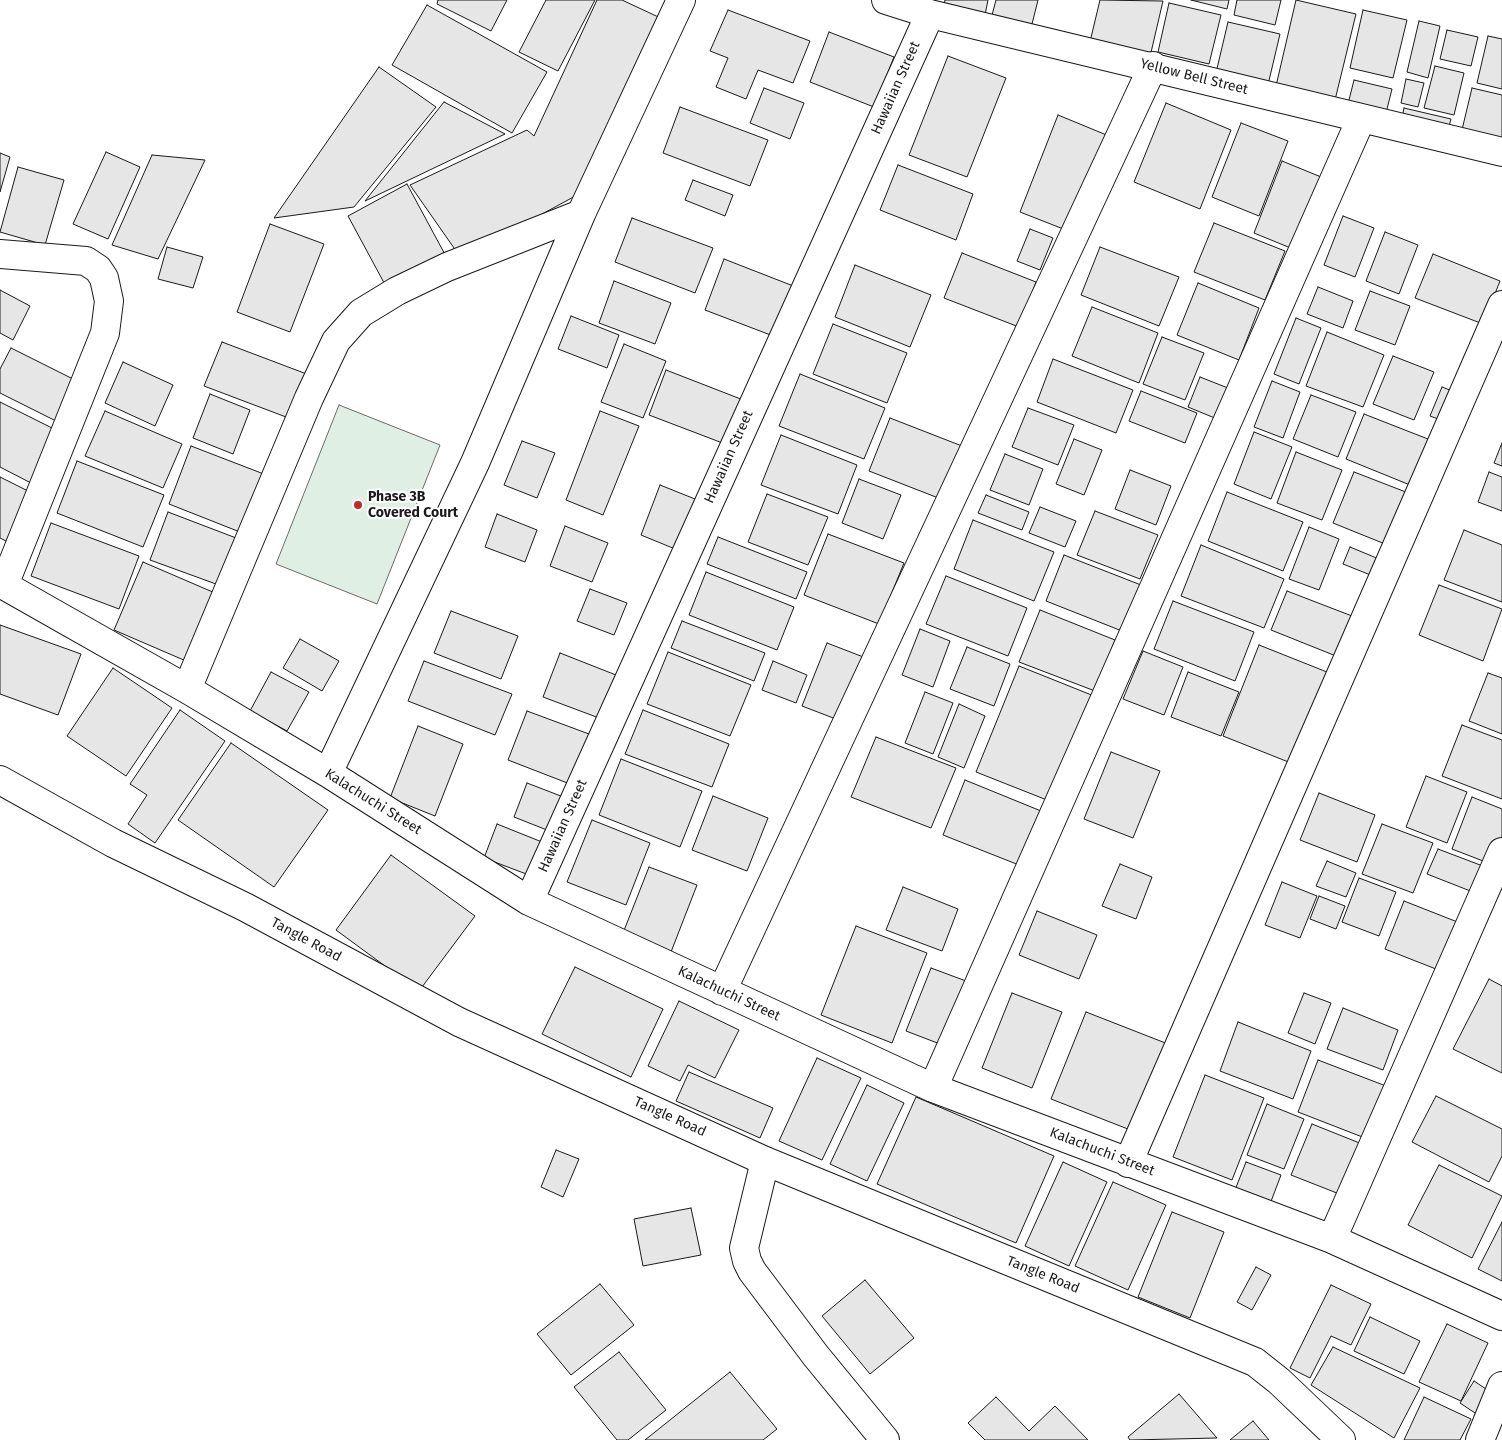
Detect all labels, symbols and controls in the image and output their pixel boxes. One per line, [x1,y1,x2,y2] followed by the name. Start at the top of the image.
[868,39,924,137] street label: Hawaiian Street
[1138,55,1250,99] street label: Yellow Bell Street
[701,408,757,506] street label: Hawaiian Street
[368,489,458,522] place label: Phase 3B Covered Court
[352,499,364,511] marker: Phase 3B Covered Court
[322,766,424,838] street label: Kalachuchi Street
[535,777,591,875] street label: Hawaiian Street
[268,914,344,966] street label: Tangle Road
[675,963,783,1025] street label: Kalachuchi Street
[631,1094,709,1140] street label: Tangle Road
[1047,1124,1157,1180] street label: Kalachuchi Street
[1004,1253,1082,1297] street label: Tangle Road

